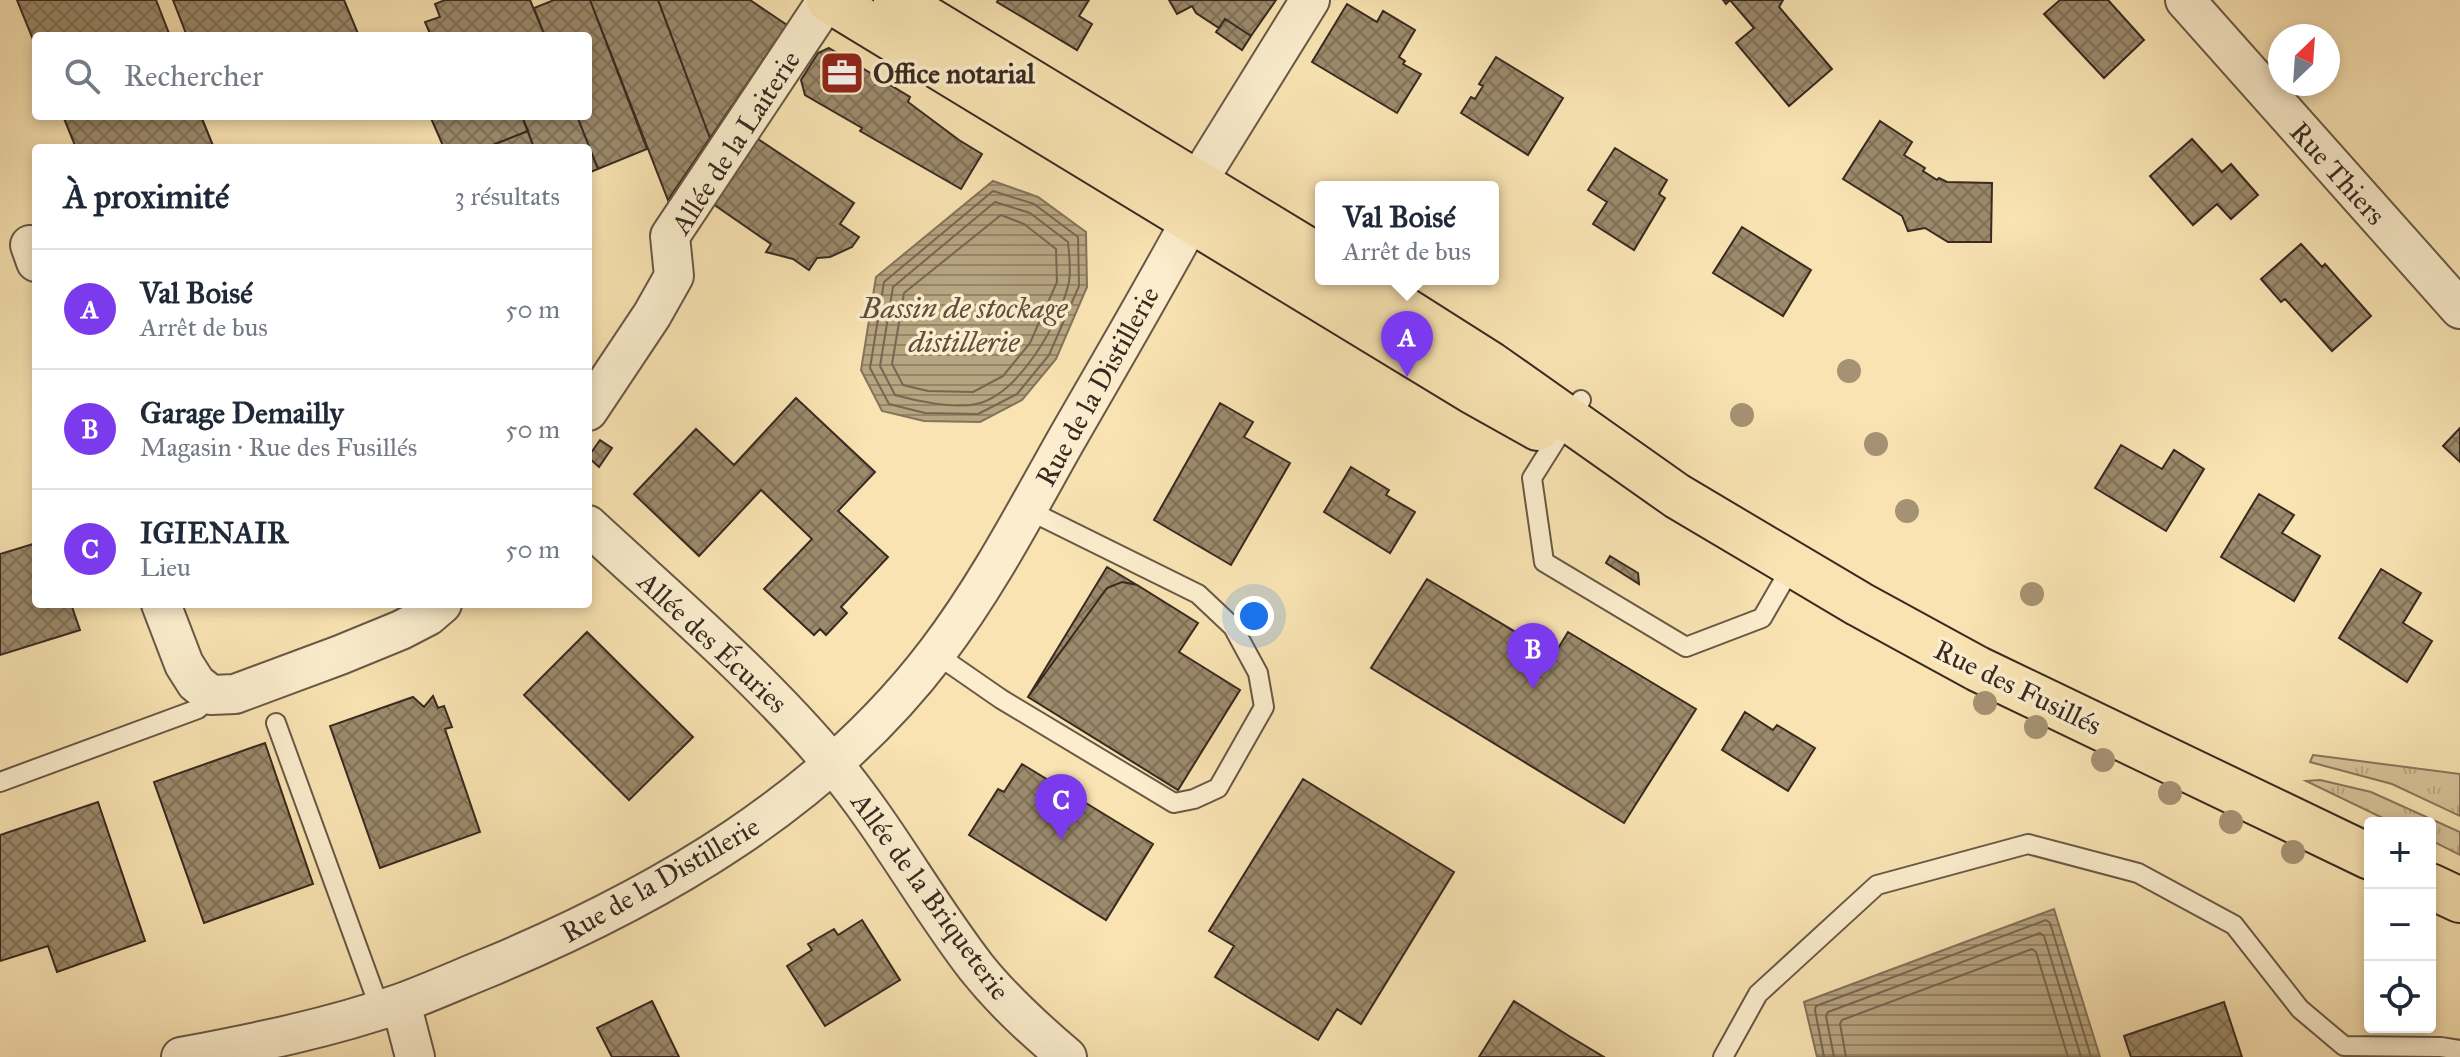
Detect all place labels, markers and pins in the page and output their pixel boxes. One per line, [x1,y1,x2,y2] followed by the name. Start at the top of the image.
[818,49,866,97] office icon: Office notarial
[873,56,1035,91] place label: Office notarial
[1381,311,1433,377] pin: A
[1507,623,1559,689] pin: B
[1035,774,1087,840] pin: C

